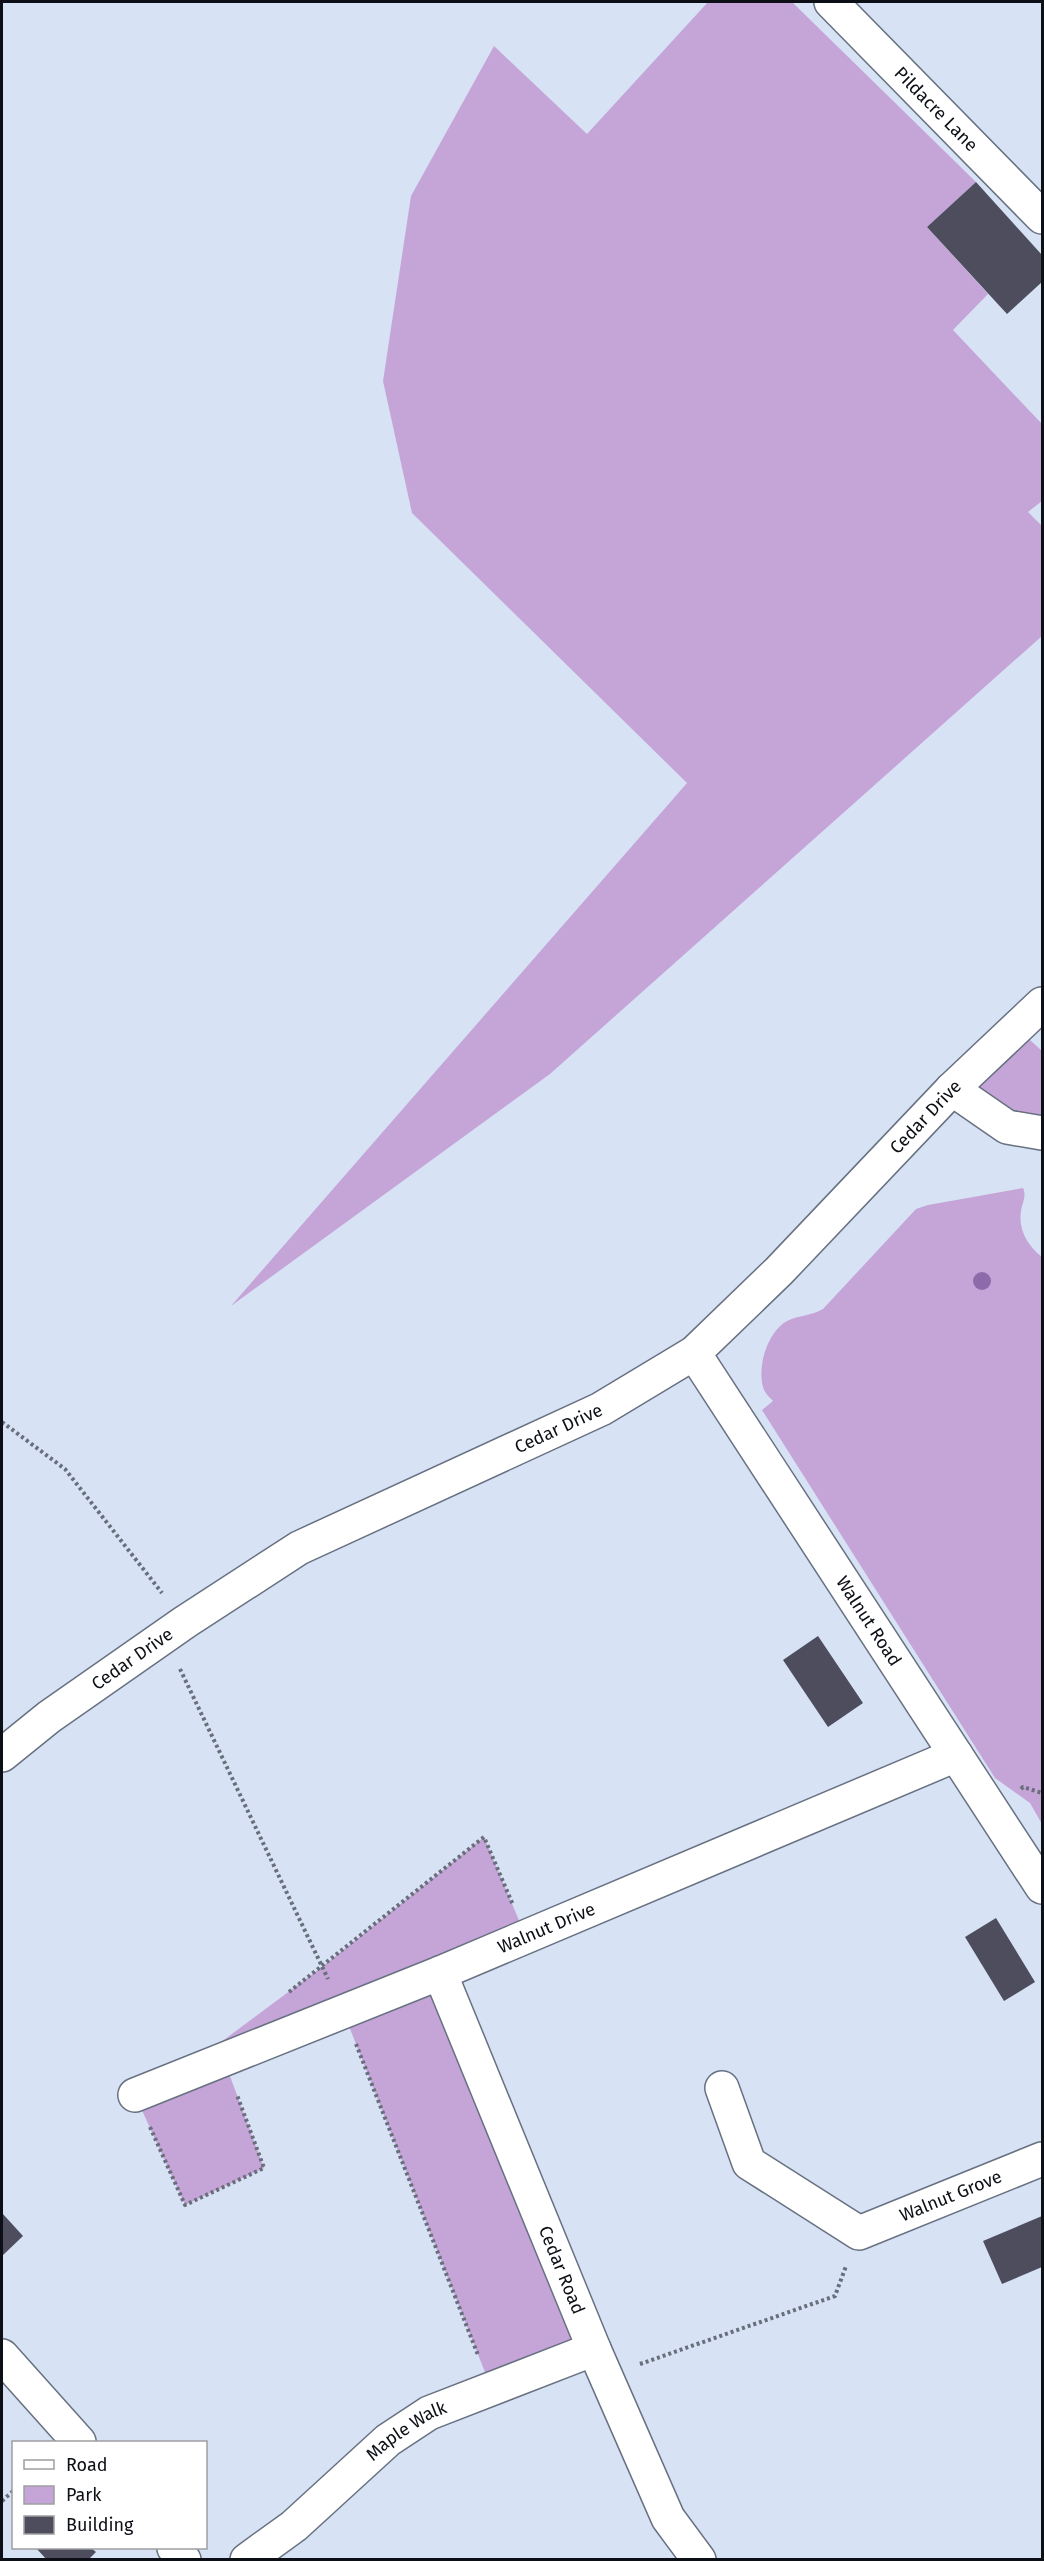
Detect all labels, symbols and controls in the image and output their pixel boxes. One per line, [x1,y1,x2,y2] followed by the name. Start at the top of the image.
[890,62,982,156] street label: Pildacre Lane
[885,1075,966,1159] street label: Cedar Drive
[511,1399,606,1458] street label: Cedar Drive
[831,1572,906,1670] street label: Walnut Road
[87,1623,177,1695] street label: Cedar Drive
[494,1898,598,1958] street label: Walnut Drive
[896,2165,1005,2226] street label: Walnut Grove
[534,2223,590,2317] street label: Cedar Road
[362,2396,450,2466] street label: Maple Walk
[12,2441,207,2549] legend
[66,2454,108,2476] text: Road
[66,2484,102,2506] text: Park
[66,2514,134,2536] text: Building

